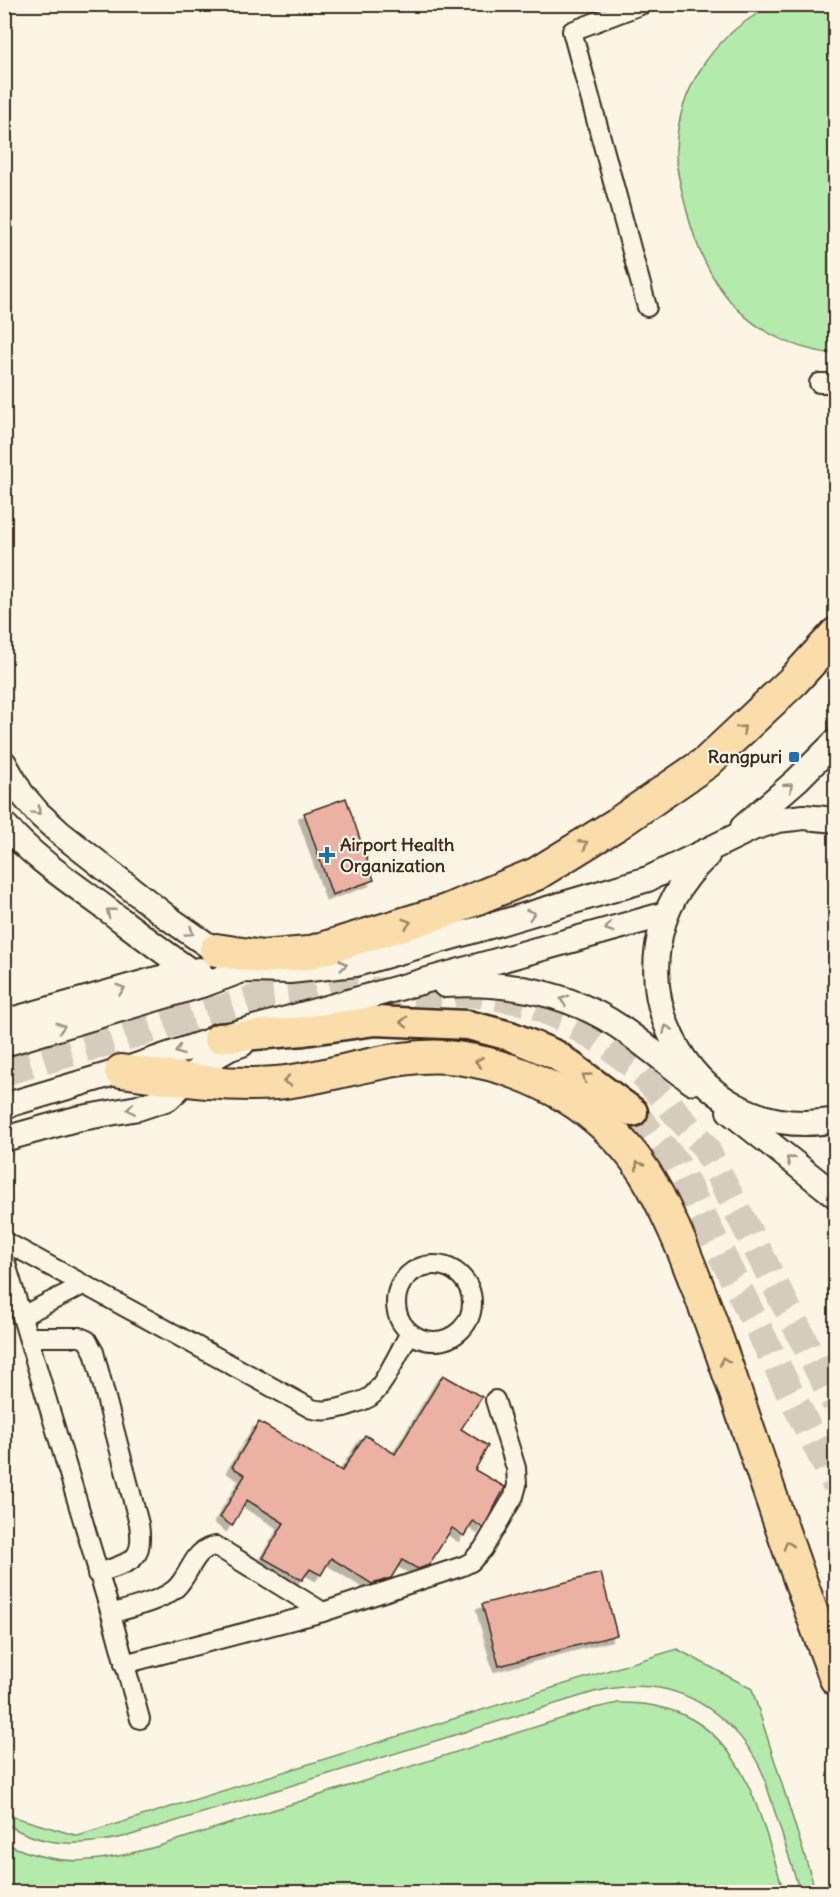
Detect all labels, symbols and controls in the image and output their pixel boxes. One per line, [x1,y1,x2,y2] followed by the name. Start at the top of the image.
[734,726,745,737] one-way arrow
[708,745,782,768] place label: Rangpuri
[787,750,801,764] marker: Rangpuri
[782,783,793,794] one-way arrow
[30,804,41,815] one-way arrow
[340,833,455,877] place label: Airport Health Organization
[578,840,589,851] one-way arrow
[318,846,336,864] marker: Airport Health Organization
[105,908,116,919] one-way arrow
[525,909,536,921] one-way arrow
[401,918,412,930] one-way arrow
[604,921,615,933] one-way arrow
[183,925,194,936] one-way arrow
[338,959,347,972] one-way arrow
[116,984,126,996] one-way arrow
[559,995,570,1007] one-way arrow
[399,1015,408,1028] one-way arrow
[55,1022,66,1034] one-way arrow
[662,1025,674,1036] one-way arrow
[174,1044,185,1057] one-way arrow
[474,1056,484,1069] one-way arrow
[282,1074,292,1087] one-way arrow
[581,1074,592,1085] one-way arrow
[126,1102,136,1114] one-way arrow
[786,1156,797,1167] one-way arrow
[635,1161,646,1172] one-way arrow
[719,1356,732,1367] one-way arrow
[782,1540,795,1551] one-way arrow

